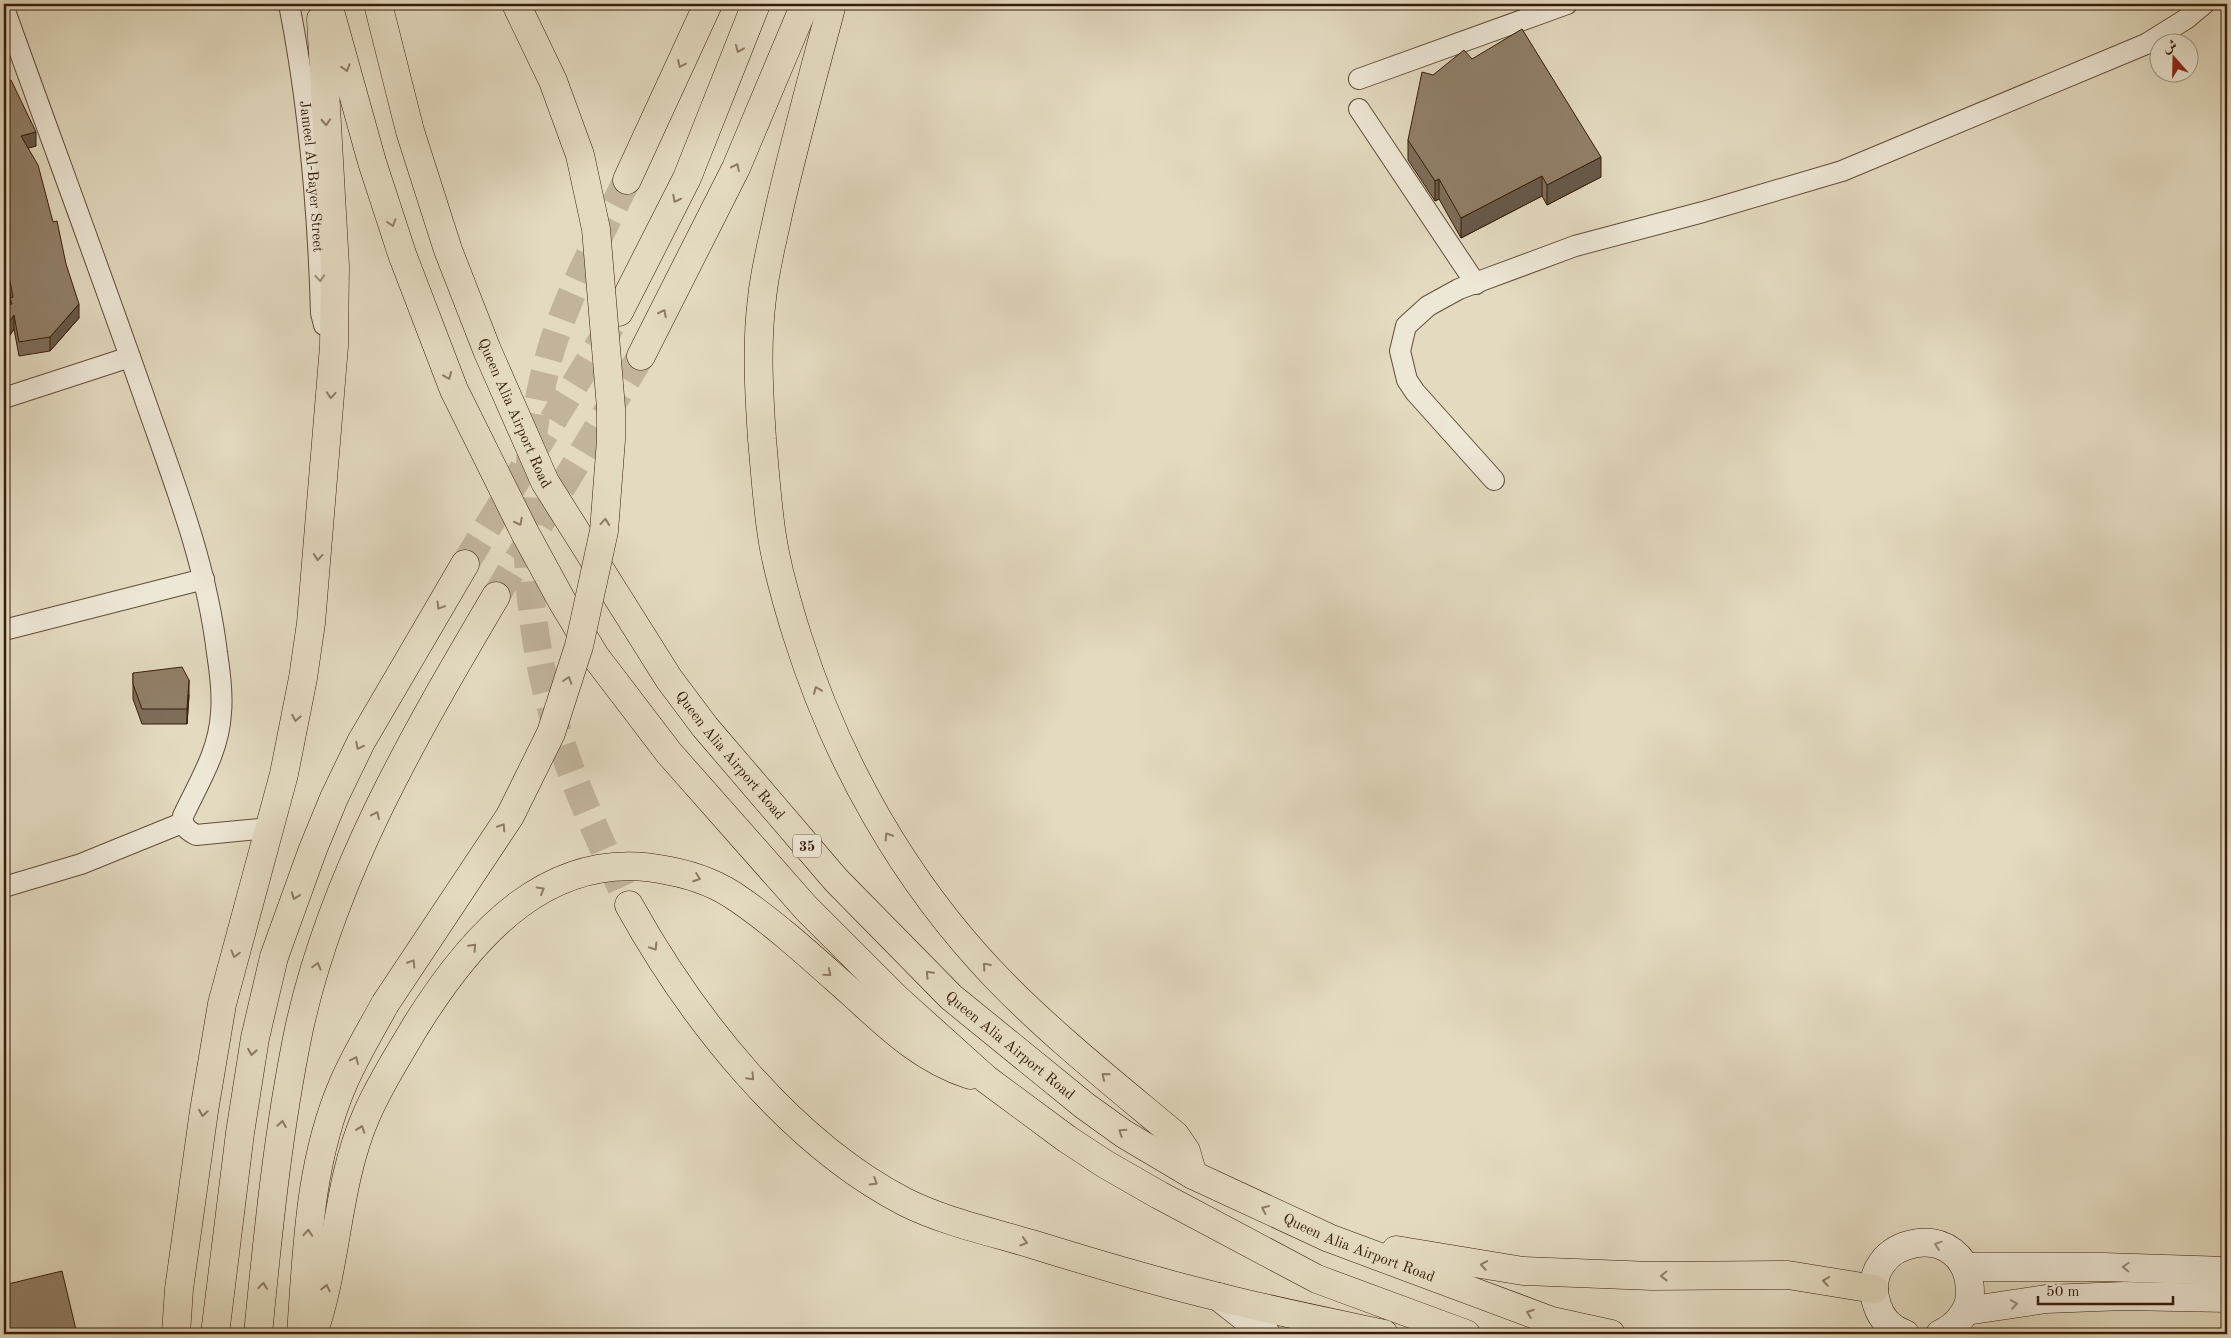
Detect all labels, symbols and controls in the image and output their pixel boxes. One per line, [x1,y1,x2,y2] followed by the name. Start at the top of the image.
[2148,32,2198,82] north arrow
[2161,38,2179,56] text: ش
[735,45,745,53] one-way arrow
[676,59,687,68] one-way arrow
[340,63,350,71] one-way arrow
[296,100,325,253] street label: Jameel Al-Bayer Street
[320,119,331,127] one-way arrow
[729,163,740,172] one-way arrow
[672,194,682,203] one-way arrow
[386,219,396,227] one-way arrow
[314,274,325,282] one-way arrow
[657,309,667,318] one-way arrow
[474,336,553,492] street label: Queen Alia Airport Road
[442,371,453,380] one-way arrow
[326,391,337,399] one-way arrow
[513,517,523,526] one-way arrow
[599,517,610,525] one-way arrow
[312,553,323,561] one-way arrow
[437,600,447,609] one-way arrow
[563,676,573,684] one-way arrow
[812,687,822,695] one-way arrow
[672,689,787,823] street label: Queen Alia Airport Road
[291,714,301,722] one-way arrow
[355,741,365,750] one-way arrow
[370,811,380,820] one-way arrow
[496,824,505,833] one-way arrow
[885,832,895,841] one-way arrow
[793,834,821,858] road number: 35
[693,872,701,882] one-way arrow
[536,887,545,897] one-way arrow
[291,891,301,900] one-way arrow
[648,941,657,950] one-way arrow
[467,944,476,953] one-way arrow
[230,949,241,958] one-way arrow
[406,959,416,968] one-way arrow
[311,962,322,970] one-way arrow
[983,962,992,971] one-way arrow
[822,967,831,975] one-way arrow
[926,971,935,980] one-way arrow
[942,989,1077,1103] street label: Queen Alia Airport Road
[248,1048,258,1057] one-way arrow
[348,1056,359,1065] one-way arrow
[745,1071,754,1080] one-way arrow
[1102,1073,1111,1082] one-way arrow
[199,1109,209,1117] one-way arrow
[277,1120,287,1129] one-way arrow
[355,1125,365,1134] one-way arrow
[1118,1129,1127,1139] one-way arrow
[868,1176,877,1186] one-way arrow
[1261,1204,1270,1215] one-way arrow
[1280,1212,1437,1286] street label: Queen Alia Airport Road
[303,1229,314,1237] one-way arrow
[1019,1236,1027,1246] one-way arrow
[1934,1241,1942,1251] one-way arrow
[1480,1260,1489,1270] one-way arrow
[2122,1262,2130,1273] one-way arrow
[1660,1271,1668,1281] one-way arrow
[2038,1273,2174,1305] scale bar
[1821,1277,1830,1287] one-way arrow
[257,1281,268,1289] one-way arrow
[320,1283,331,1292] one-way arrow
[2046,1285,2080,1300] text: 50 m
[2010,1299,2018,1310] one-way arrow
[1527,1309,1535,1319] one-way arrow

